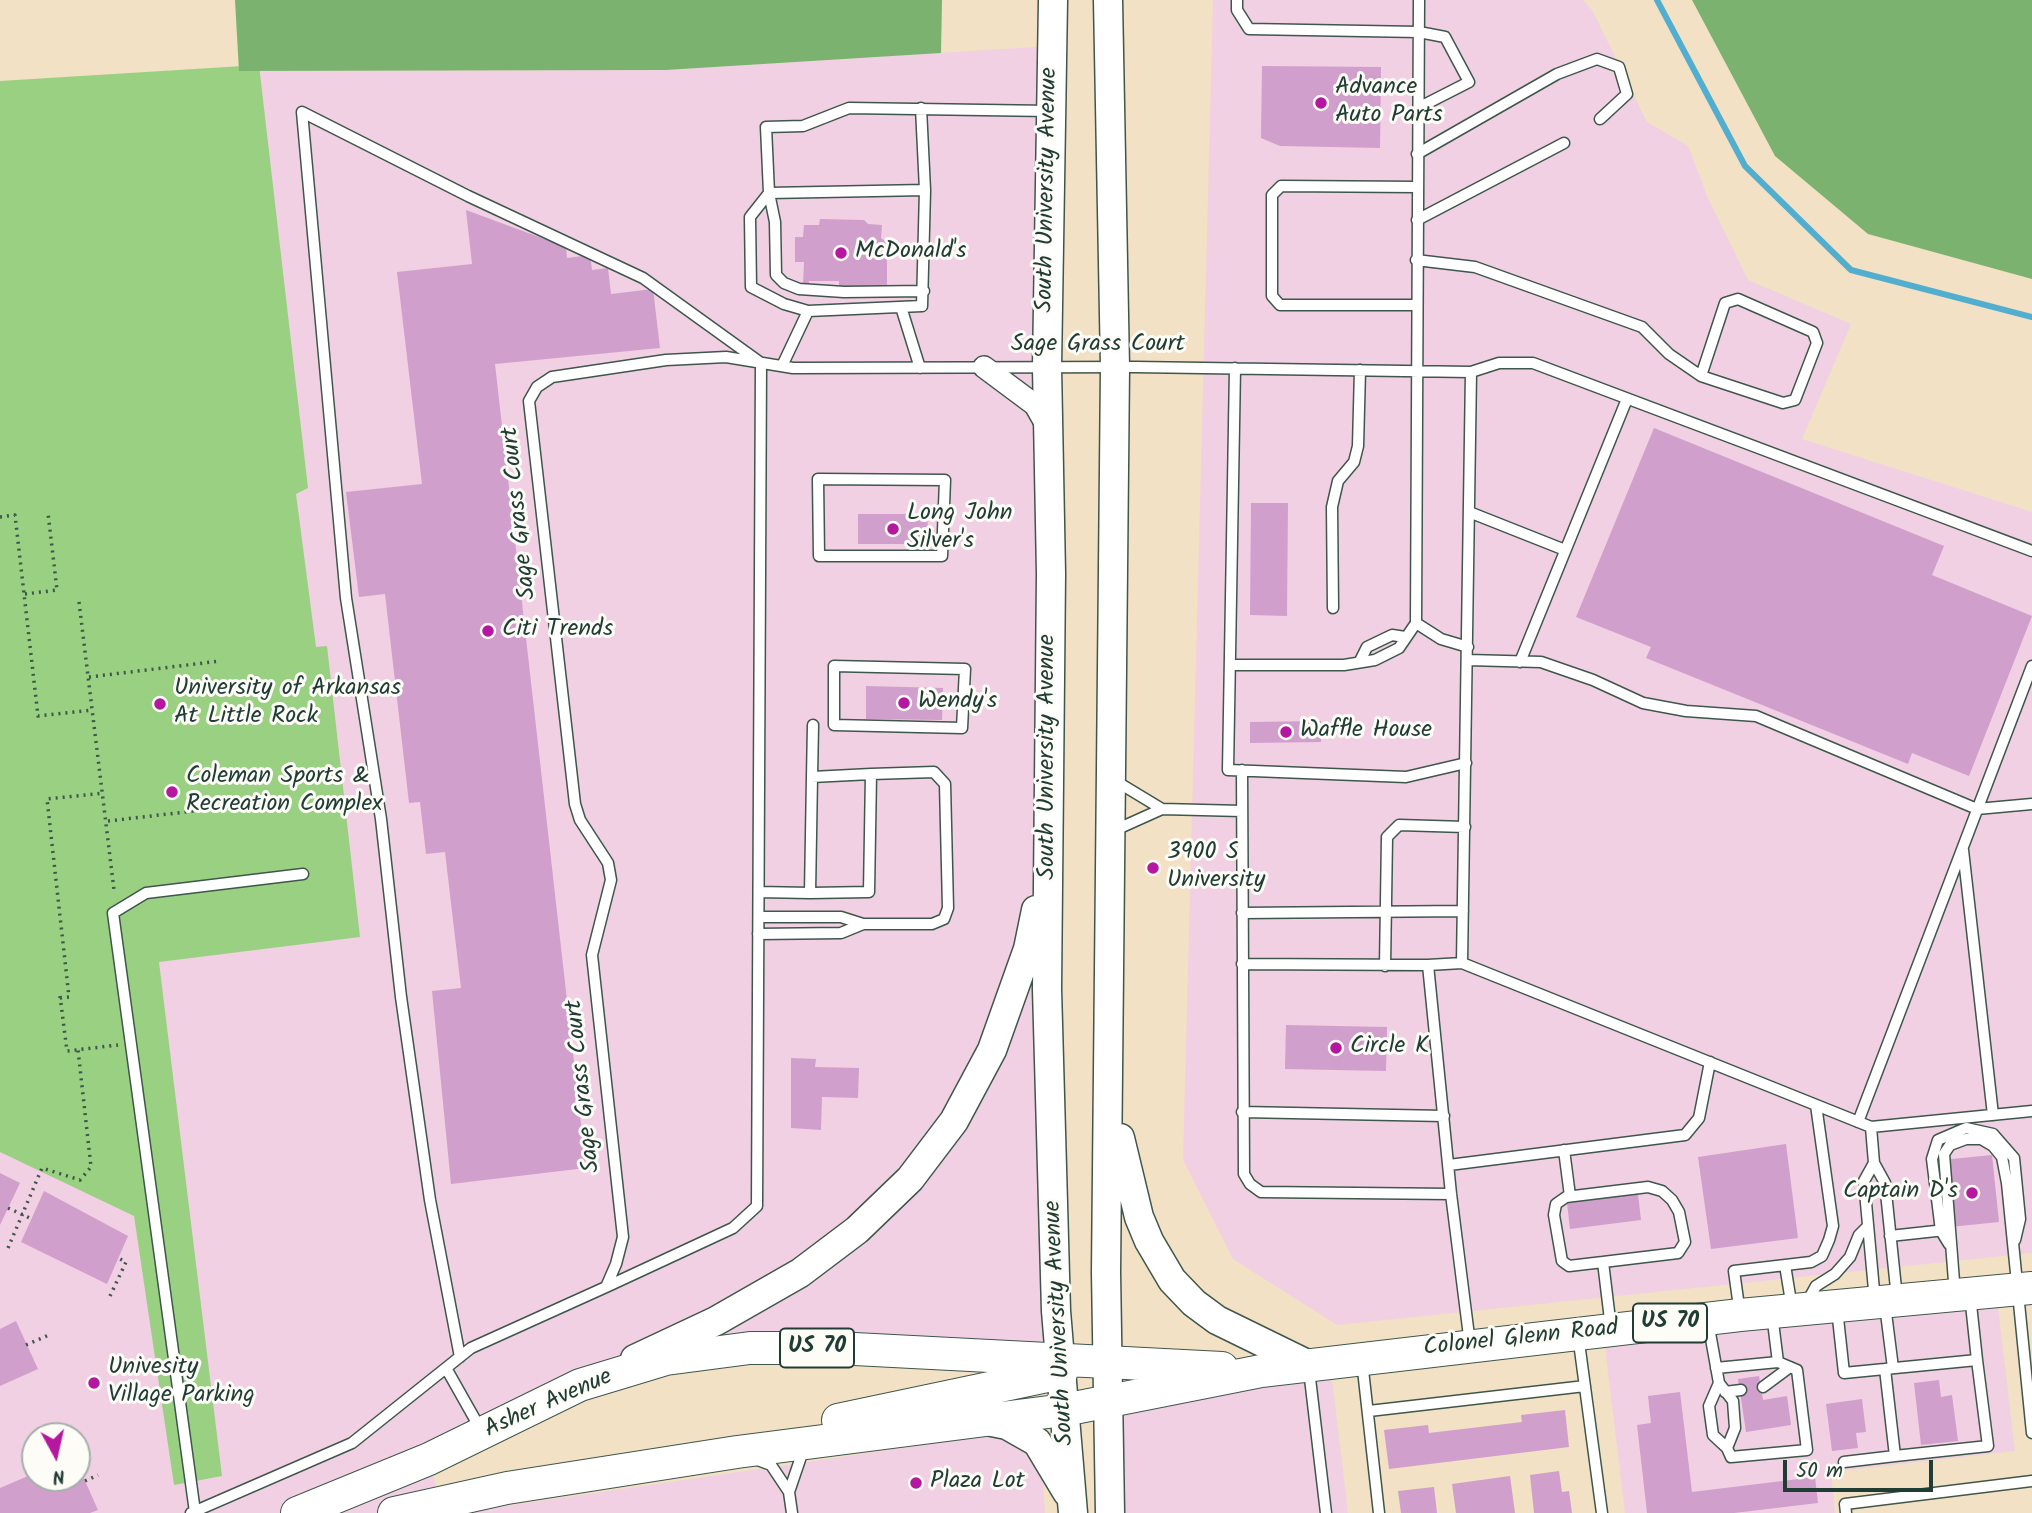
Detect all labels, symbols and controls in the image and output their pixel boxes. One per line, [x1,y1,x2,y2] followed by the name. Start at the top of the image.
[1032,67,1066,313] street label: South University Avenue
[1335,75,1443,131] place label: Advance Auto Parts
[1313,95,1329,111] marker: Advance Auto Parts
[855,239,967,267] place label: McDonald's
[833,245,849,261] marker: McDonald's
[1011,332,1185,360] street label: Sage Grass Court
[498,425,544,601] street label: Sage Grass Court
[907,501,1013,557] place label: Long John Silver's
[885,521,901,537] marker: Long John Silver's
[502,617,613,645] place label: Citi Trends
[480,623,496,639] marker: Citi Trends
[1035,634,1063,880] street label: South University Avenue
[174,676,401,732] place label: University of Arkansas At Little Rock
[918,689,997,717] place label: Wendy's
[896,695,912,711] marker: Wendy's
[152,696,168,712] marker: University of Arkansas At Little Rock
[1300,718,1432,746] place label: Waffle House
[1278,724,1294,740] marker: Waffle House
[186,764,383,820] place label: Coleman Sports & Recreation Complex
[164,784,180,800] marker: Coleman Sports & Recreation Complex
[1167,840,1265,896] place label: 3900 S University
[1145,860,1161,876] marker: 3900 S University
[562,998,608,1174] street label: Sage Grass Court
[1350,1034,1429,1062] place label: Circle K
[1328,1040,1344,1056] marker: Circle K
[1843,1179,1958,1207] place label: Captain D's
[1964,1185,1980,1201] marker: Captain D's
[1040,1200,1082,1446] street label: South University Avenue
[1633,1304,1707,1342] road number: US 70
[1422,1315,1620,1365] street label: Colonel Glenn Road
[780,1329,854,1368] road number: US 70
[108,1355,255,1411] place label: Univesity Village Parking
[481,1364,617,1446] street label: Asher Avenue
[86,1375,102,1391] marker: Univesity Village Parking
[21,1422,91,1492] north arrow
[1787,1446,1938,1490] scale bar
[1796,1455,1843,1488] text: 50 m
[51,1460,67,1492] text: N
[930,1469,1025,1497] place label: Plaza Lot
[908,1475,924,1491] marker: Plaza Lot

